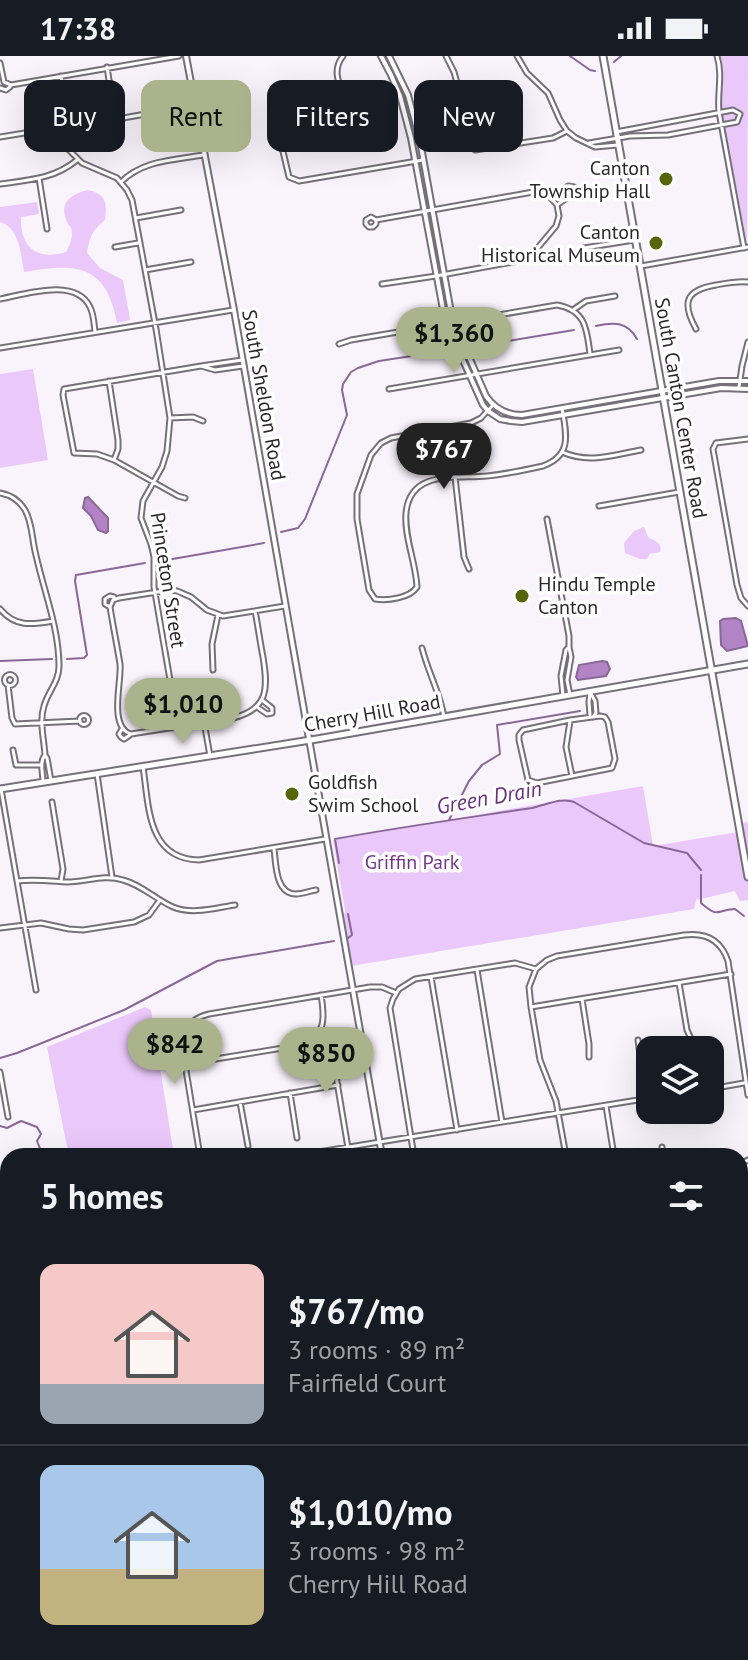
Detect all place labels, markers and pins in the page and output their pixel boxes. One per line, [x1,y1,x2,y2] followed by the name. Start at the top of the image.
[529,155,650,204] place label: Canton Township Hall
[657,170,675,188] marker: Canton Township Hall
[481,219,640,268] place label: Canton Historical Museum
[647,234,665,252] marker: Canton Historical Museum
[389,307,519,375] pin: $1,360
[397,423,491,491] pin: $767
[538,571,656,620] place label: Hindu Temple Canton
[513,587,531,605] marker: Hindu Temple Canton
[118,678,248,746] pin: $1,010
[308,769,418,818] place label: Goldfish Swim School
[283,785,301,803] marker: Goldfish Swim School
[128,1018,222,1086] pin: $842
[279,1027,373,1095] pin: $850

